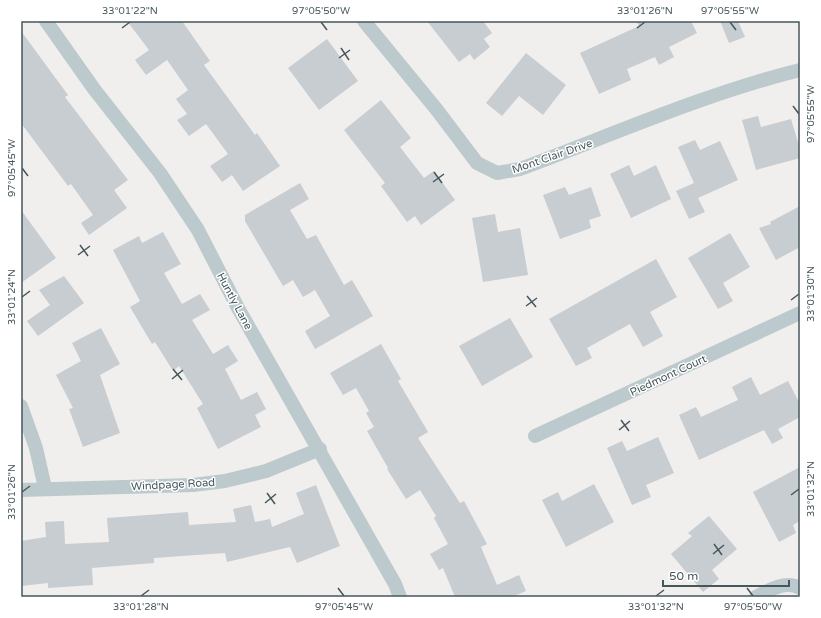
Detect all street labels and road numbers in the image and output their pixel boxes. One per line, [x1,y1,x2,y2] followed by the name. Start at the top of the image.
[510,137,594,176] street label: Mont Clair Drive
[214,271,255,332] street label: Huntly Lane
[628,352,709,399] street label: Piedmont Court
[131,476,215,493] street label: Windpage Road

